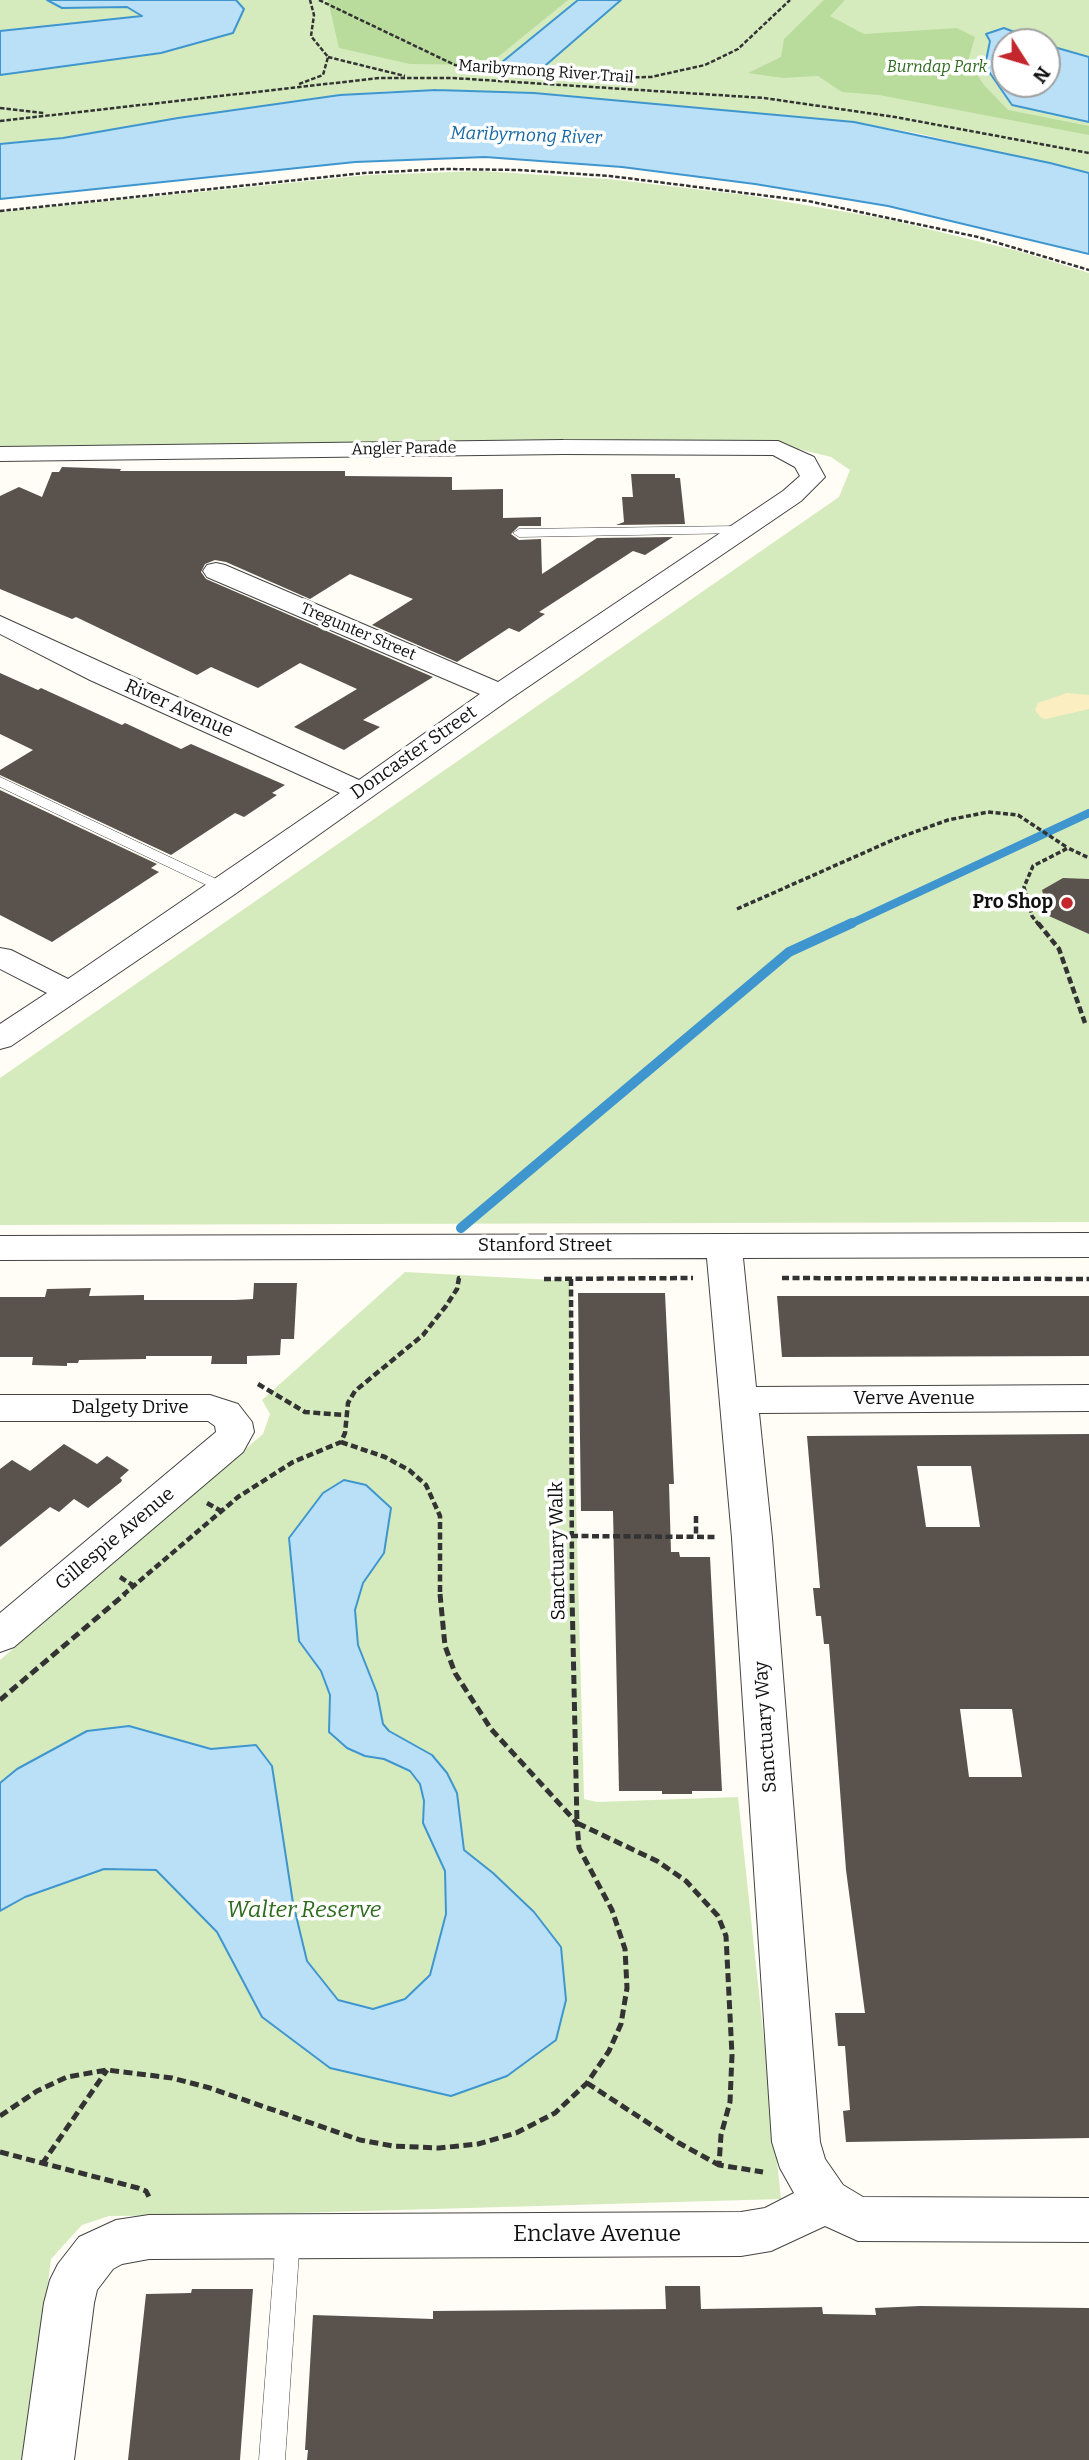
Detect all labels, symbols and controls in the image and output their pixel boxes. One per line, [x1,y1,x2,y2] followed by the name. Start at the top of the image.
[991,28,1061,98] north arrow
[458,56,634,88] street label: Maribyrnong River Trail
[887,58,987,78] park label: Burndap Park
[1028,62,1055,88] text: N
[450,123,602,149] water label: Maribyrnong River
[351,438,457,460] street label: Angler Parade
[298,599,418,665] street label: Tregunter Street
[121,675,237,743] street label: River Avenue
[347,701,481,805] street label: Doncaster Street
[973,892,1053,914] place label: Pro Shop
[1059,895,1075,911] marker: Pro Shop
[478,1235,612,1257] street label: Stanford Street
[853,1388,975,1410] street label: Verve Avenue
[71,1397,189,1419] street label: Dalgety Drive
[545,1481,571,1621] street label: Sanctuary Walk
[51,1483,179,1595] street label: Gillespie Avenue
[750,1660,782,1794] street label: Sanctuary Way
[227,1897,381,1925] park label: Walter Reserve
[513,2221,681,2249] street label: Enclave Avenue

